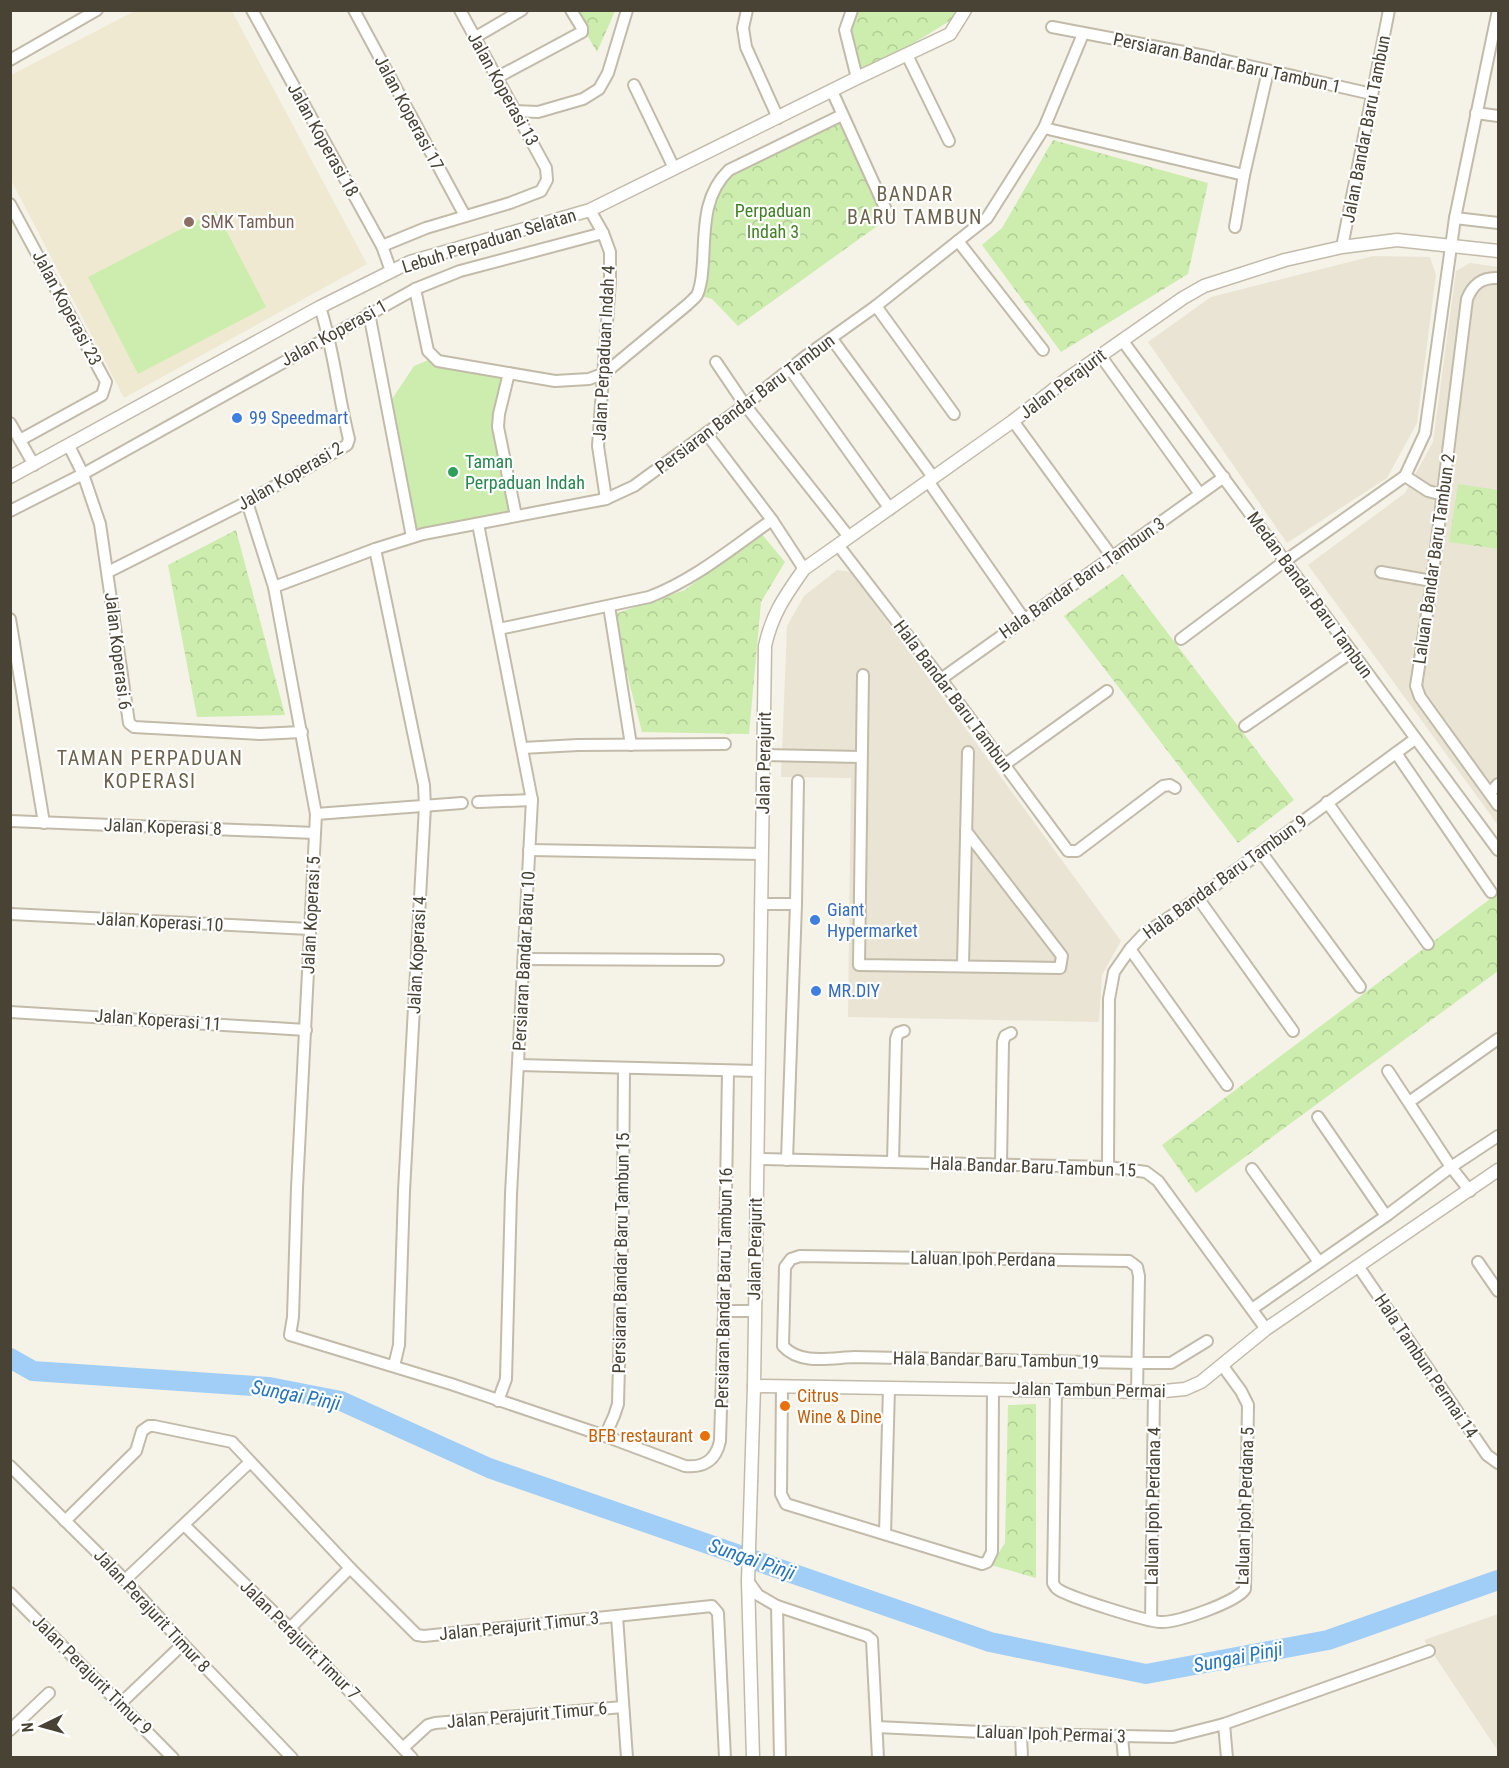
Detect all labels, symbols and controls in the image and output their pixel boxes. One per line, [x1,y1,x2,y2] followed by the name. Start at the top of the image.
[464,28,543,149] street label: Jalan Koperasi 13
[1111,28,1343,97] street label: Persiaran Bandar Baru Tambun 1
[1337,33,1394,224] street label: Jalan Bandar Baru Tambun
[370,52,449,174] street label: Jalan Koperasi 17
[284,79,363,200] street label: Jalan Koperasi 18
[847,182,983,229] district label: BANDAR BARU TAMBUN
[735,200,811,242] park label: Perpaduan Indah 3
[399,204,578,277] street label: Lebuh Perpaduan Selatan
[201,211,294,232] place label: SMK Tambun
[182,215,196,229] marker: SMK Tambun
[28,247,106,369] street label: Jalan Koperasi 23
[588,265,619,441] street label: Jalan Perpaduan Indah 4
[277,295,390,370] street label: Jalan Koperasi 1
[651,329,838,478] street label: Persiaran Bandar Baru Tambun
[1015,344,1110,423] street label: Jalan Perajurit
[249,407,348,428] place label: 99 Speedmart
[230,411,244,425] marker: 99 Speedmart
[233,437,346,514] street label: Jalan Koperasi 2
[465,451,585,493] place label: Taman Perpaduan Indah
[1408,452,1459,665] street label: Laluan Bandar Baru Tambun 2
[446,465,460,479] marker: Taman Perpaduan Indah
[1243,508,1378,682] street label: Medan Bandar Baru Tambun
[995,512,1169,643] street label: Hala Bandar Baru Tambun 3
[101,591,136,711] street label: Jalan Koperasi 6
[890,616,1017,776] street label: Hala Bandar Baru Tambun
[752,711,775,814] street label: Jalan Perajurit
[57,746,243,793] district label: TAMAN PERPADUAN KOPERASI
[1139,810,1311,943] street label: Hala Bandar Baru Tambun 9
[104,814,222,839] street label: Jalan Koperasi 8
[297,855,324,974] street label: Jalan Koperasi 5
[508,870,539,1052] street label: Persiaran Bandar Baru 10
[403,895,430,1014] street label: Jalan Koperasi 4
[827,899,918,941] place label: Giant Hypermarket
[96,908,224,935] street label: Jalan Koperasi 10
[808,913,822,927] marker: Giant Hypermarket
[828,980,880,1001] place label: MR.DIY
[809,984,823,998] marker: MR.DIY
[94,1005,222,1034] street label: Jalan Koperasi 11
[608,1132,633,1374] street label: Persiaran Bandar Baru Tambun 15
[930,1152,1137,1181] street label: Hala Bandar Baru Tambun 15
[711,1167,736,1409] street label: Persiaran Bandar Baru Tambun 16
[743,1197,766,1300] street label: Jalan Perajurit
[910,1247,1056,1270] street label: Laluan Ipoh Perdana
[1370,1290,1483,1442] street label: Hala Tambun Permai 14
[893,1347,1099,1372] street label: Hala Bandar Baru Tambun 19
[249,1375,343,1415] water label: Sungai Pinji
[1012,1378,1166,1401] street label: Jalan Tambun Permai
[797,1385,882,1427] place label: Citrus Wine & Dine
[778,1399,792,1413] marker: Citrus Wine & Dine
[588,1425,693,1446] place label: BFB restaurant
[1231,1426,1258,1585] street label: Laluan Ipoh Perdana 5
[1141,1427,1164,1585] street label: Laluan Ipoh Perdana 4
[698,1429,712,1443] marker: BFB restaurant
[705,1533,799,1585] water label: Sungai Pinji
[90,1545,215,1677] street label: Jalan Perajurit Timur 8
[236,1575,365,1704] street label: Jalan Perajurit Timur 7
[438,1607,600,1644] street label: Jalan Perajurit Timur 3
[28,1610,157,1739] street label: Jalan Perajurit Timur 9
[1191,1637,1285,1677] water label: Sungai Pinji
[12,1696,72,1756] north arrow
[446,1697,608,1732] street label: Jalan Perajurit Timur 6
[976,1720,1126,1747] street label: Laluan Ipoh Permai 3
[18,1722,37,1733] text: N

